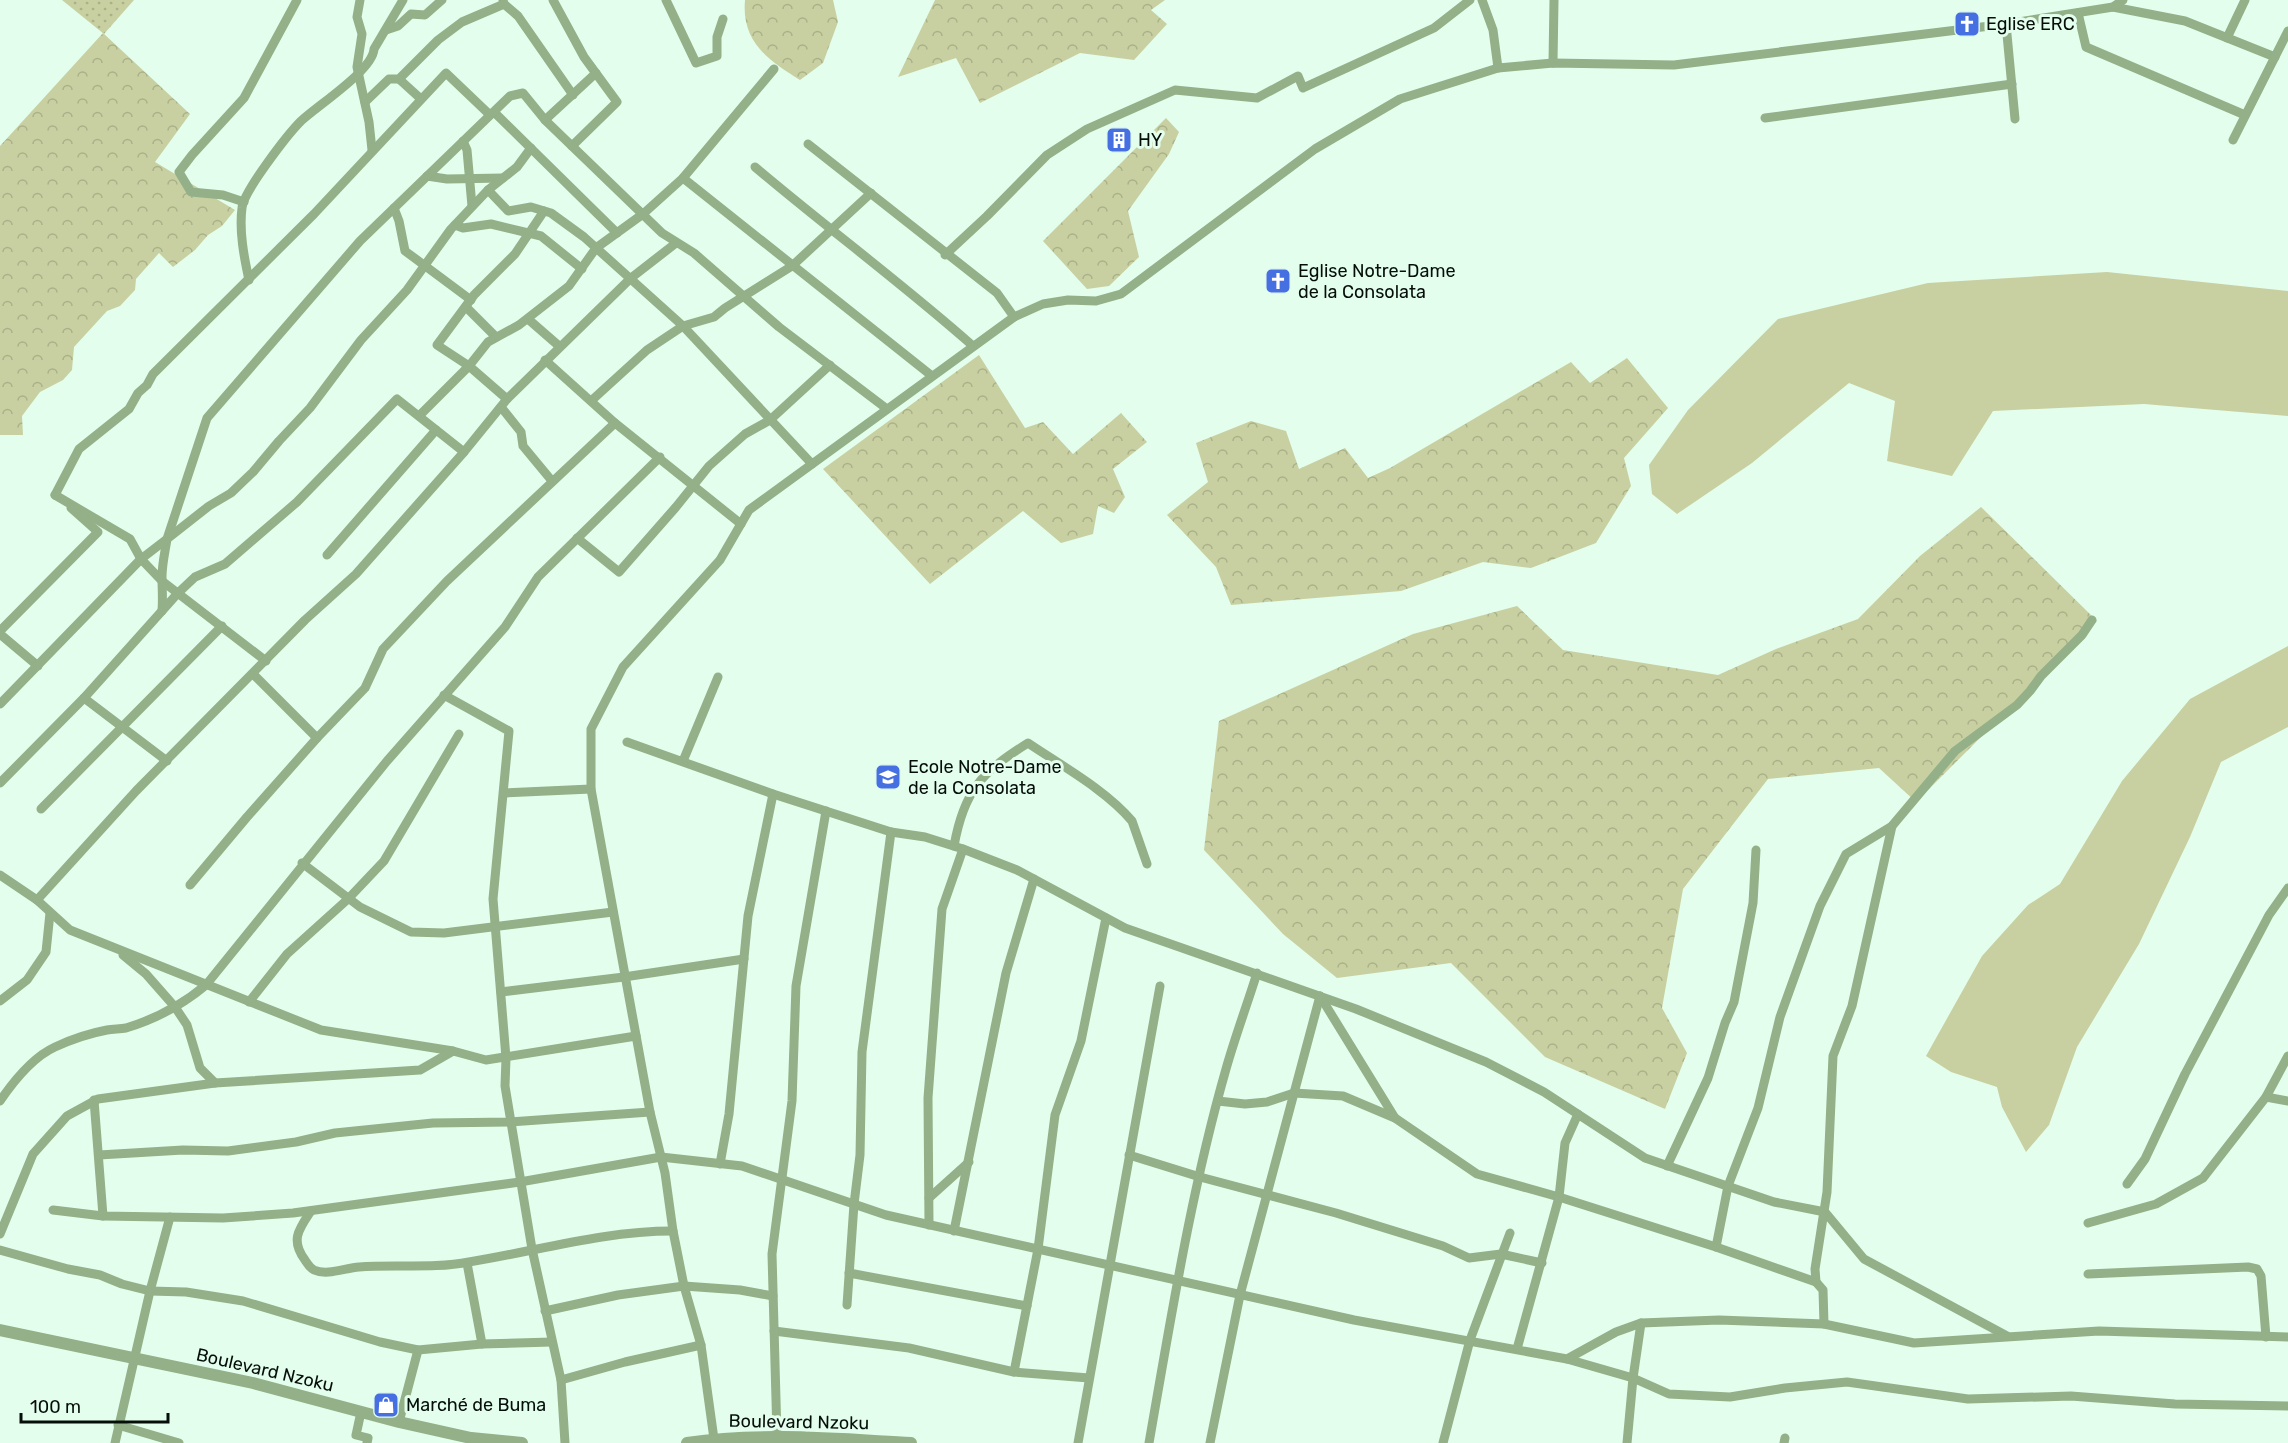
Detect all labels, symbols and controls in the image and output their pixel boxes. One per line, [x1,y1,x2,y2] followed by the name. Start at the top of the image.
[1952,9,1982,39] church icon: Eglise ERC
[1986,13,2075,35] place label: Eglise ERC
[1104,125,1134,155] building icon: HY
[1138,129,1163,151] place label: HY
[1298,260,1456,303] place label: Eglise Notre-Dame de la Consolata
[1263,266,1293,296] church icon: Eglise Notre-Dame de la Consolata
[908,756,1061,799] place label: Ecole Notre-Dame de la Consolata
[873,762,903,792] school or university icon: Ecole Notre-Dame de la Consolata
[194,1343,336,1397] street label: Boulevard Nzoku
[21,1386,168,1424] scale bar
[371,1390,401,1420] shop icon: Marché de Buma
[406,1394,546,1416] place label: Marché de Buma
[30,1396,81,1418] text: 100 m
[728,1410,870,1434] street label: Boulevard Nzoku

